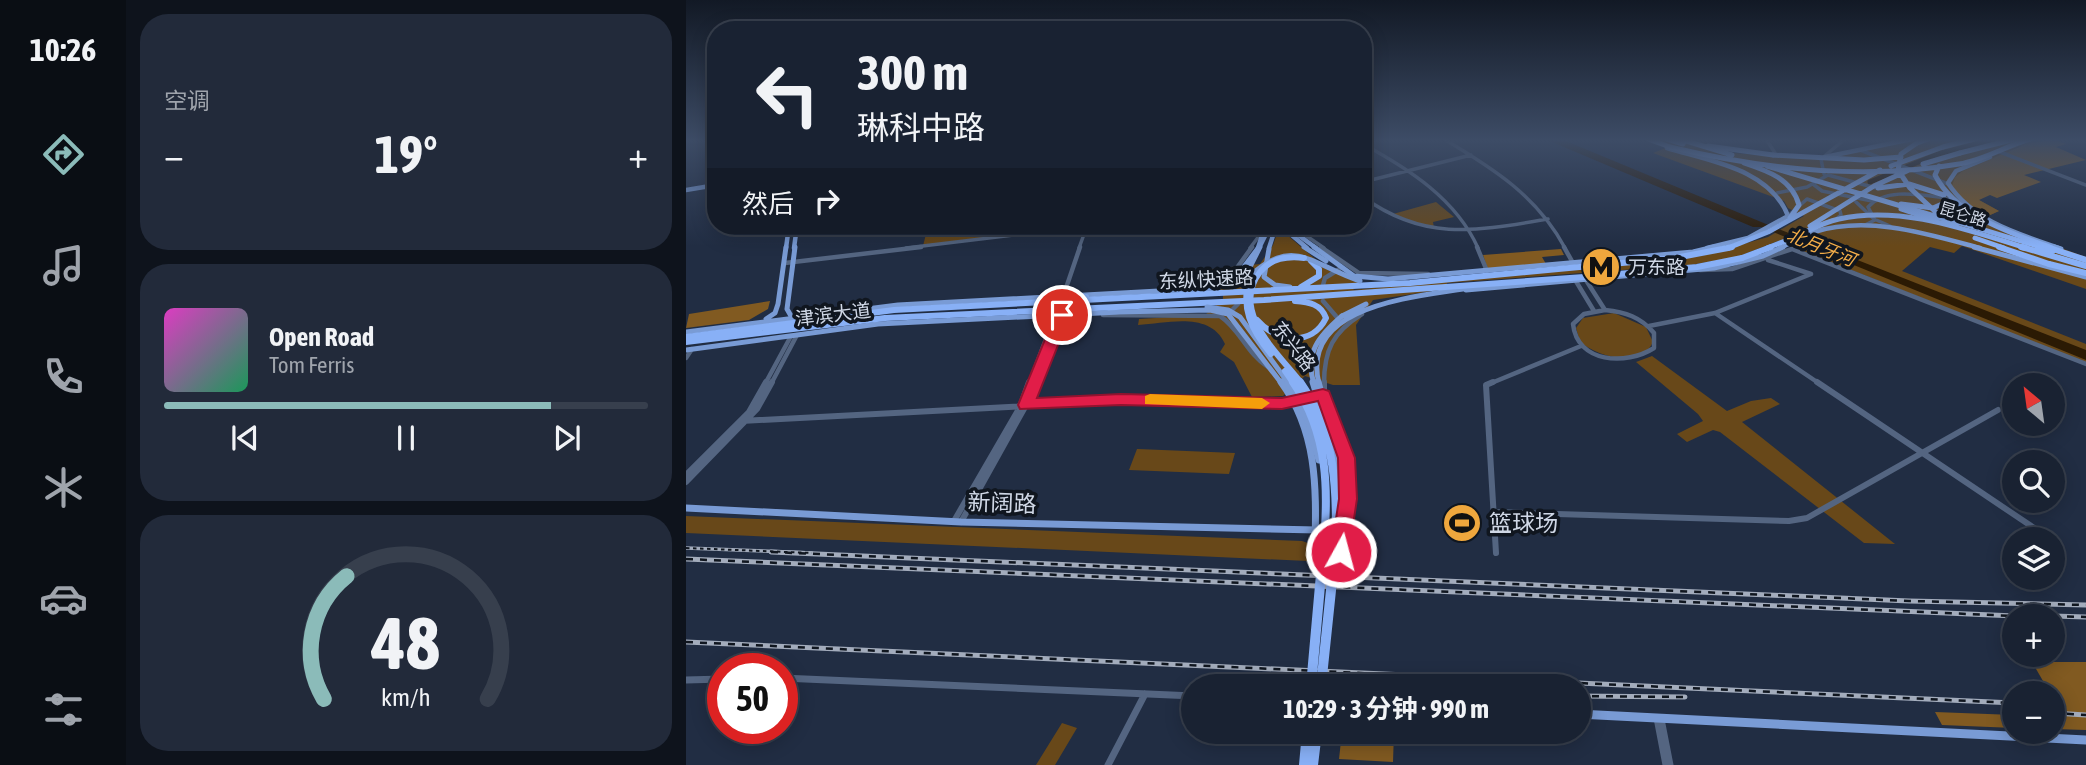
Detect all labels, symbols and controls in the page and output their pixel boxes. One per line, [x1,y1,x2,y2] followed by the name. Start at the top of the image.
[30,31,96,68] text: 10:26
[857,44,968,100] text: 300 m
[742,49,833,140] icon: left
[164,88,210,114] text: 空调
[857,109,985,146] text: 琳科中路
[374,124,438,184] text: 19°
[39,130,88,179] icon: directions
[164,133,184,176] text: −
[628,133,648,176] text: +
[808,182,846,220] icon: right
[742,189,794,219] text: 然后
[1937,198,1989,230] street label: 昆仑路
[1784,224,1861,271] water label: 北月牙河
[39,241,88,290] icon: music
[1580,246,1622,288] metro station icon: 万东路
[1628,256,1685,278] place label: 万东路
[1158,266,1254,292] street label: 东纵快速路
[1032,285,1092,345] pin
[1043,296,1081,334] icon: arrive
[794,298,872,330] street label: 津滨大道
[1268,317,1320,375] street label: 东兴路
[269,322,374,352] text: Open Road
[39,352,88,401] icon: phone
[269,352,354,378] text: Tom Ferris
[2002,373,2065,436] north arrow
[2002,373,2065,744] map controls
[226,419,264,457] icon: previous
[387,419,425,457] icon: pause
[548,419,586,457] icon: next
[2002,450,2065,513] button: search
[39,463,88,512] icon: climate
[967,489,1037,517] street label: 新阔路
[1441,502,1483,544] sports icon: 篮球场
[1489,510,1558,536] place label: 篮球场
[1304,515,1378,589] position arrow
[2002,527,2065,590] button: layers
[39,574,88,623] icon: car
[371,601,440,684] text: 48
[2002,604,2065,667] button: +
[707,653,798,744] speed limit sign: 50
[2002,681,2065,744] button: −
[381,683,431,711] text: km/h
[39,685,88,734] icon: filters
[1283,694,1489,724] text: 10:29 · 3 分钟 · 990 m

